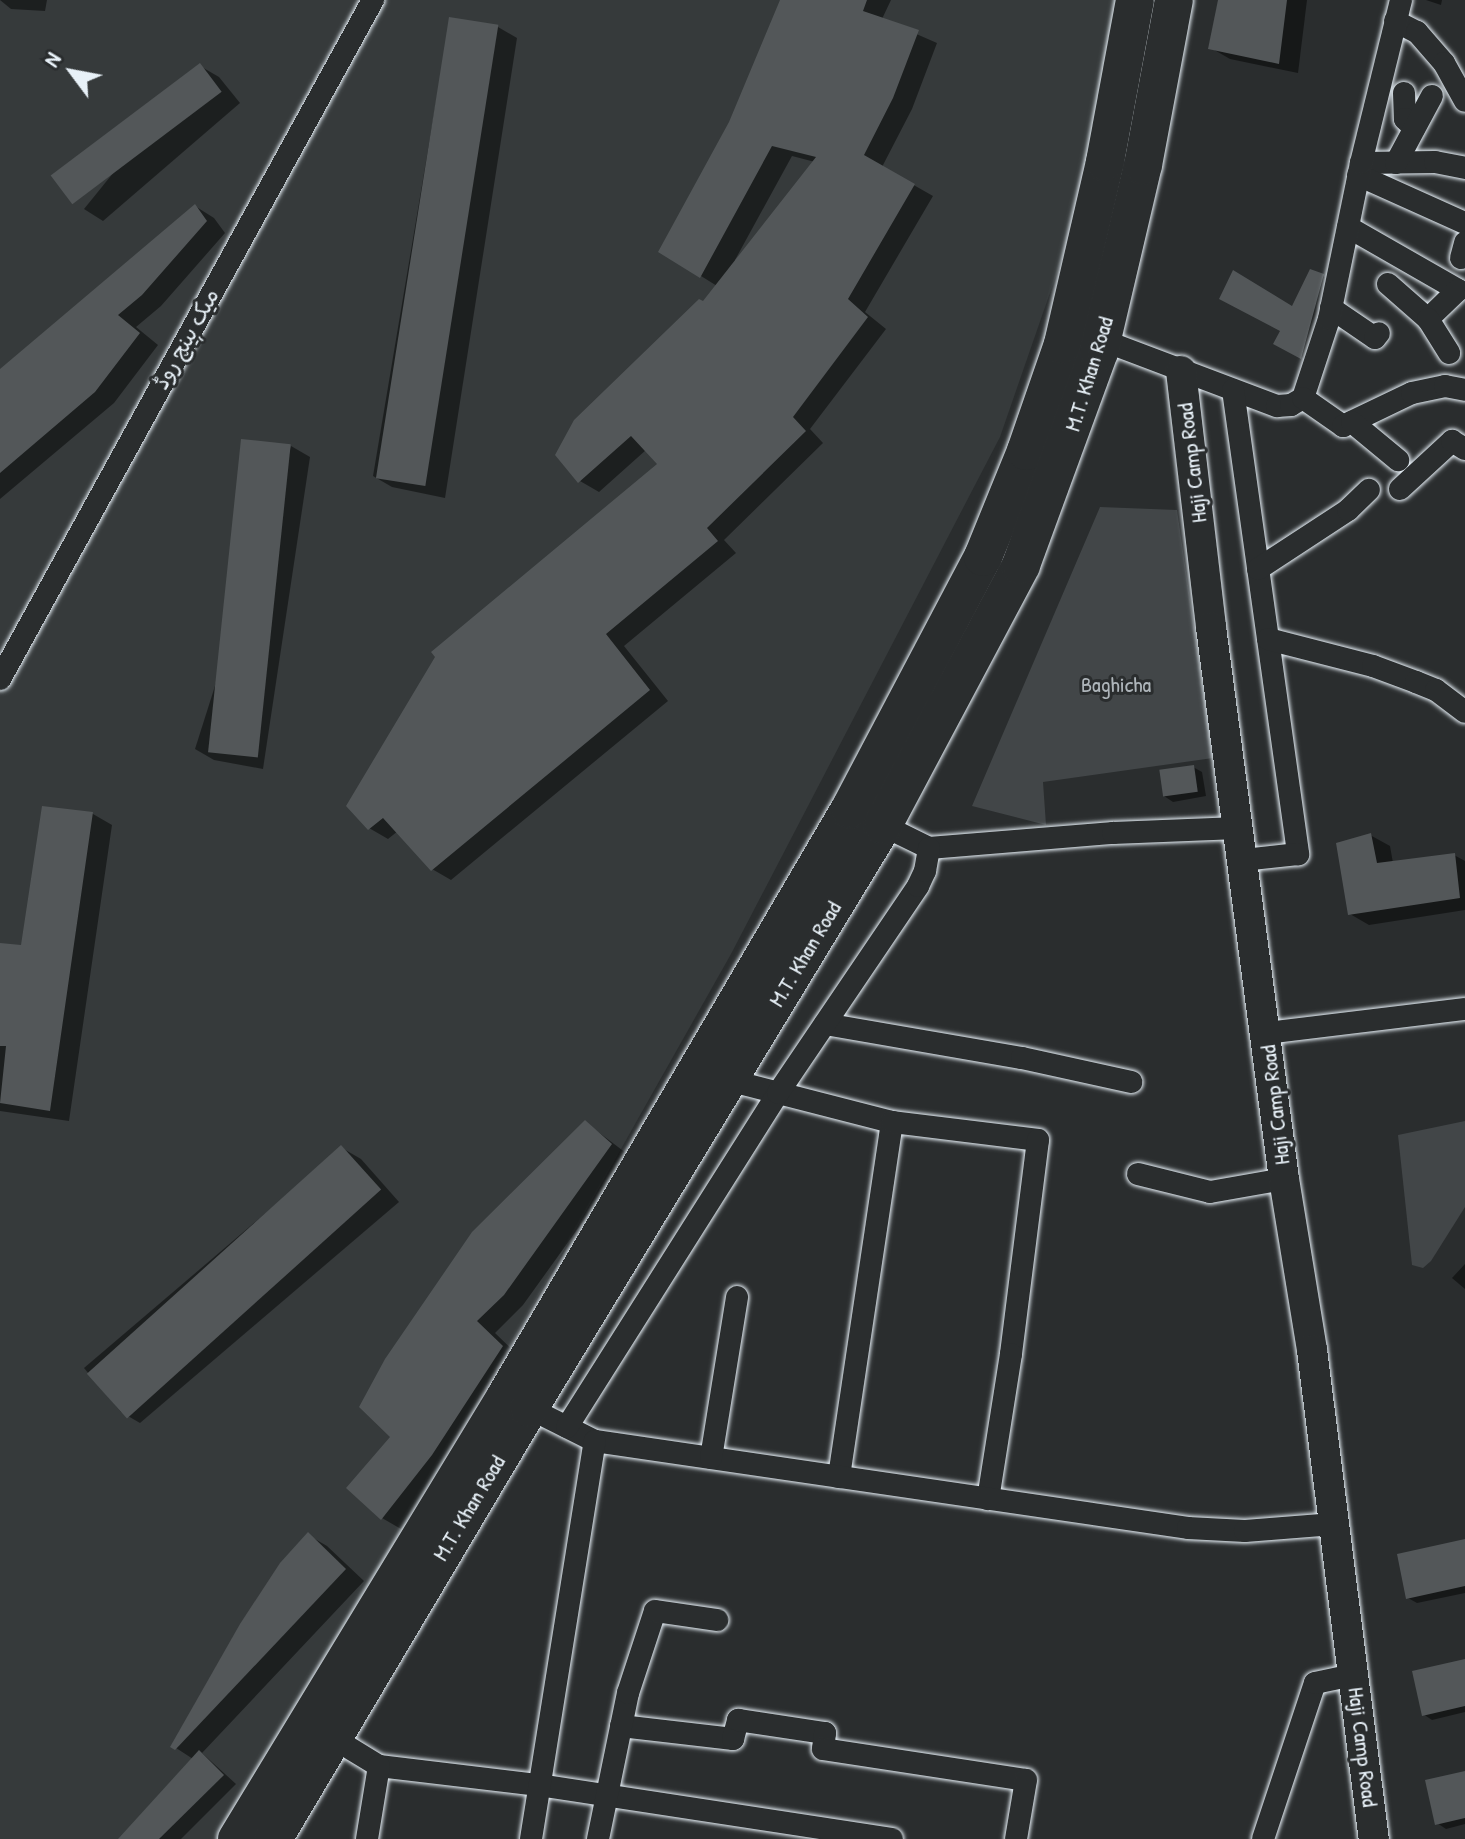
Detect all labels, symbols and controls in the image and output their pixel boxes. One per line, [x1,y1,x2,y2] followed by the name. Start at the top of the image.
[32,32,112,112] north arrow
[36,46,67,72] text: N
[147,284,225,394] street label: میک ہینچ روڈ
[1059,314,1119,434] street label: M.T. Khan Road
[1172,402,1212,524] street label: Haji Camp Road
[1081,672,1151,698] park label: Baghicha
[763,897,847,1011] street label: M.T. Khan Road
[1255,1044,1295,1166] street label: Haji Camp Road
[427,1451,511,1565] street label: M.T. Khan Road
[1343,1686,1383,1808] street label: Haji Camp Road

